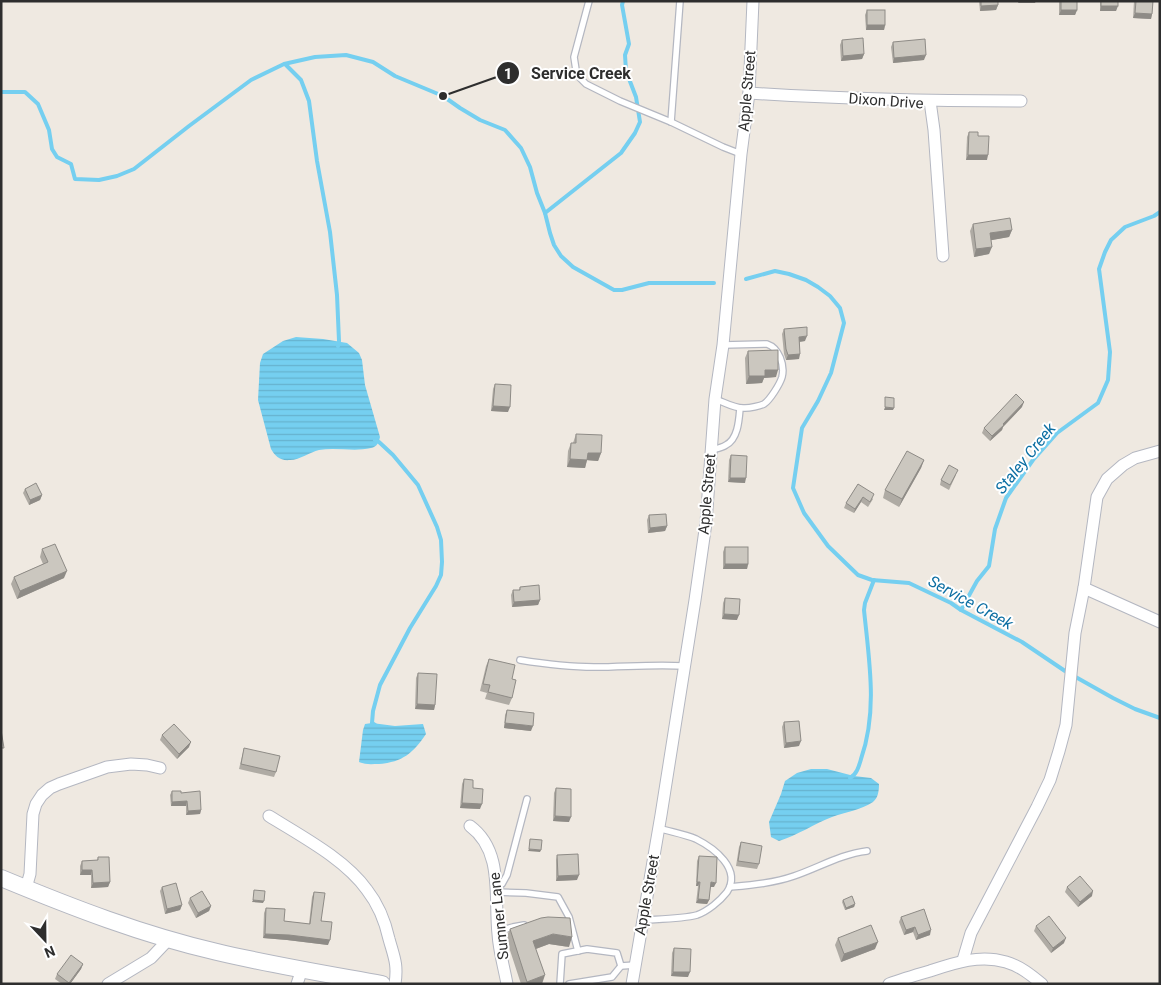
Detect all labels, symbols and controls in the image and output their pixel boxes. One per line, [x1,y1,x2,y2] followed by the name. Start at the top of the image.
[734,50,760,132] street label: Apple Street
[496,58,641,89] callout: Service Creek
[531,64,631,83] text: Service Creek
[504,65,512,83] text: 1
[848,89,924,113] street label: Dixon Drive
[991,418,1060,497] water label: Staley Creek
[694,453,720,535] street label: Apple Street
[925,571,1017,634] water label: Service Creek
[631,853,663,937] street label: Apple Street
[485,871,513,961] street label: Sumner Lane
[20,915,70,965] north arrow
[42,943,57,961] text: N

